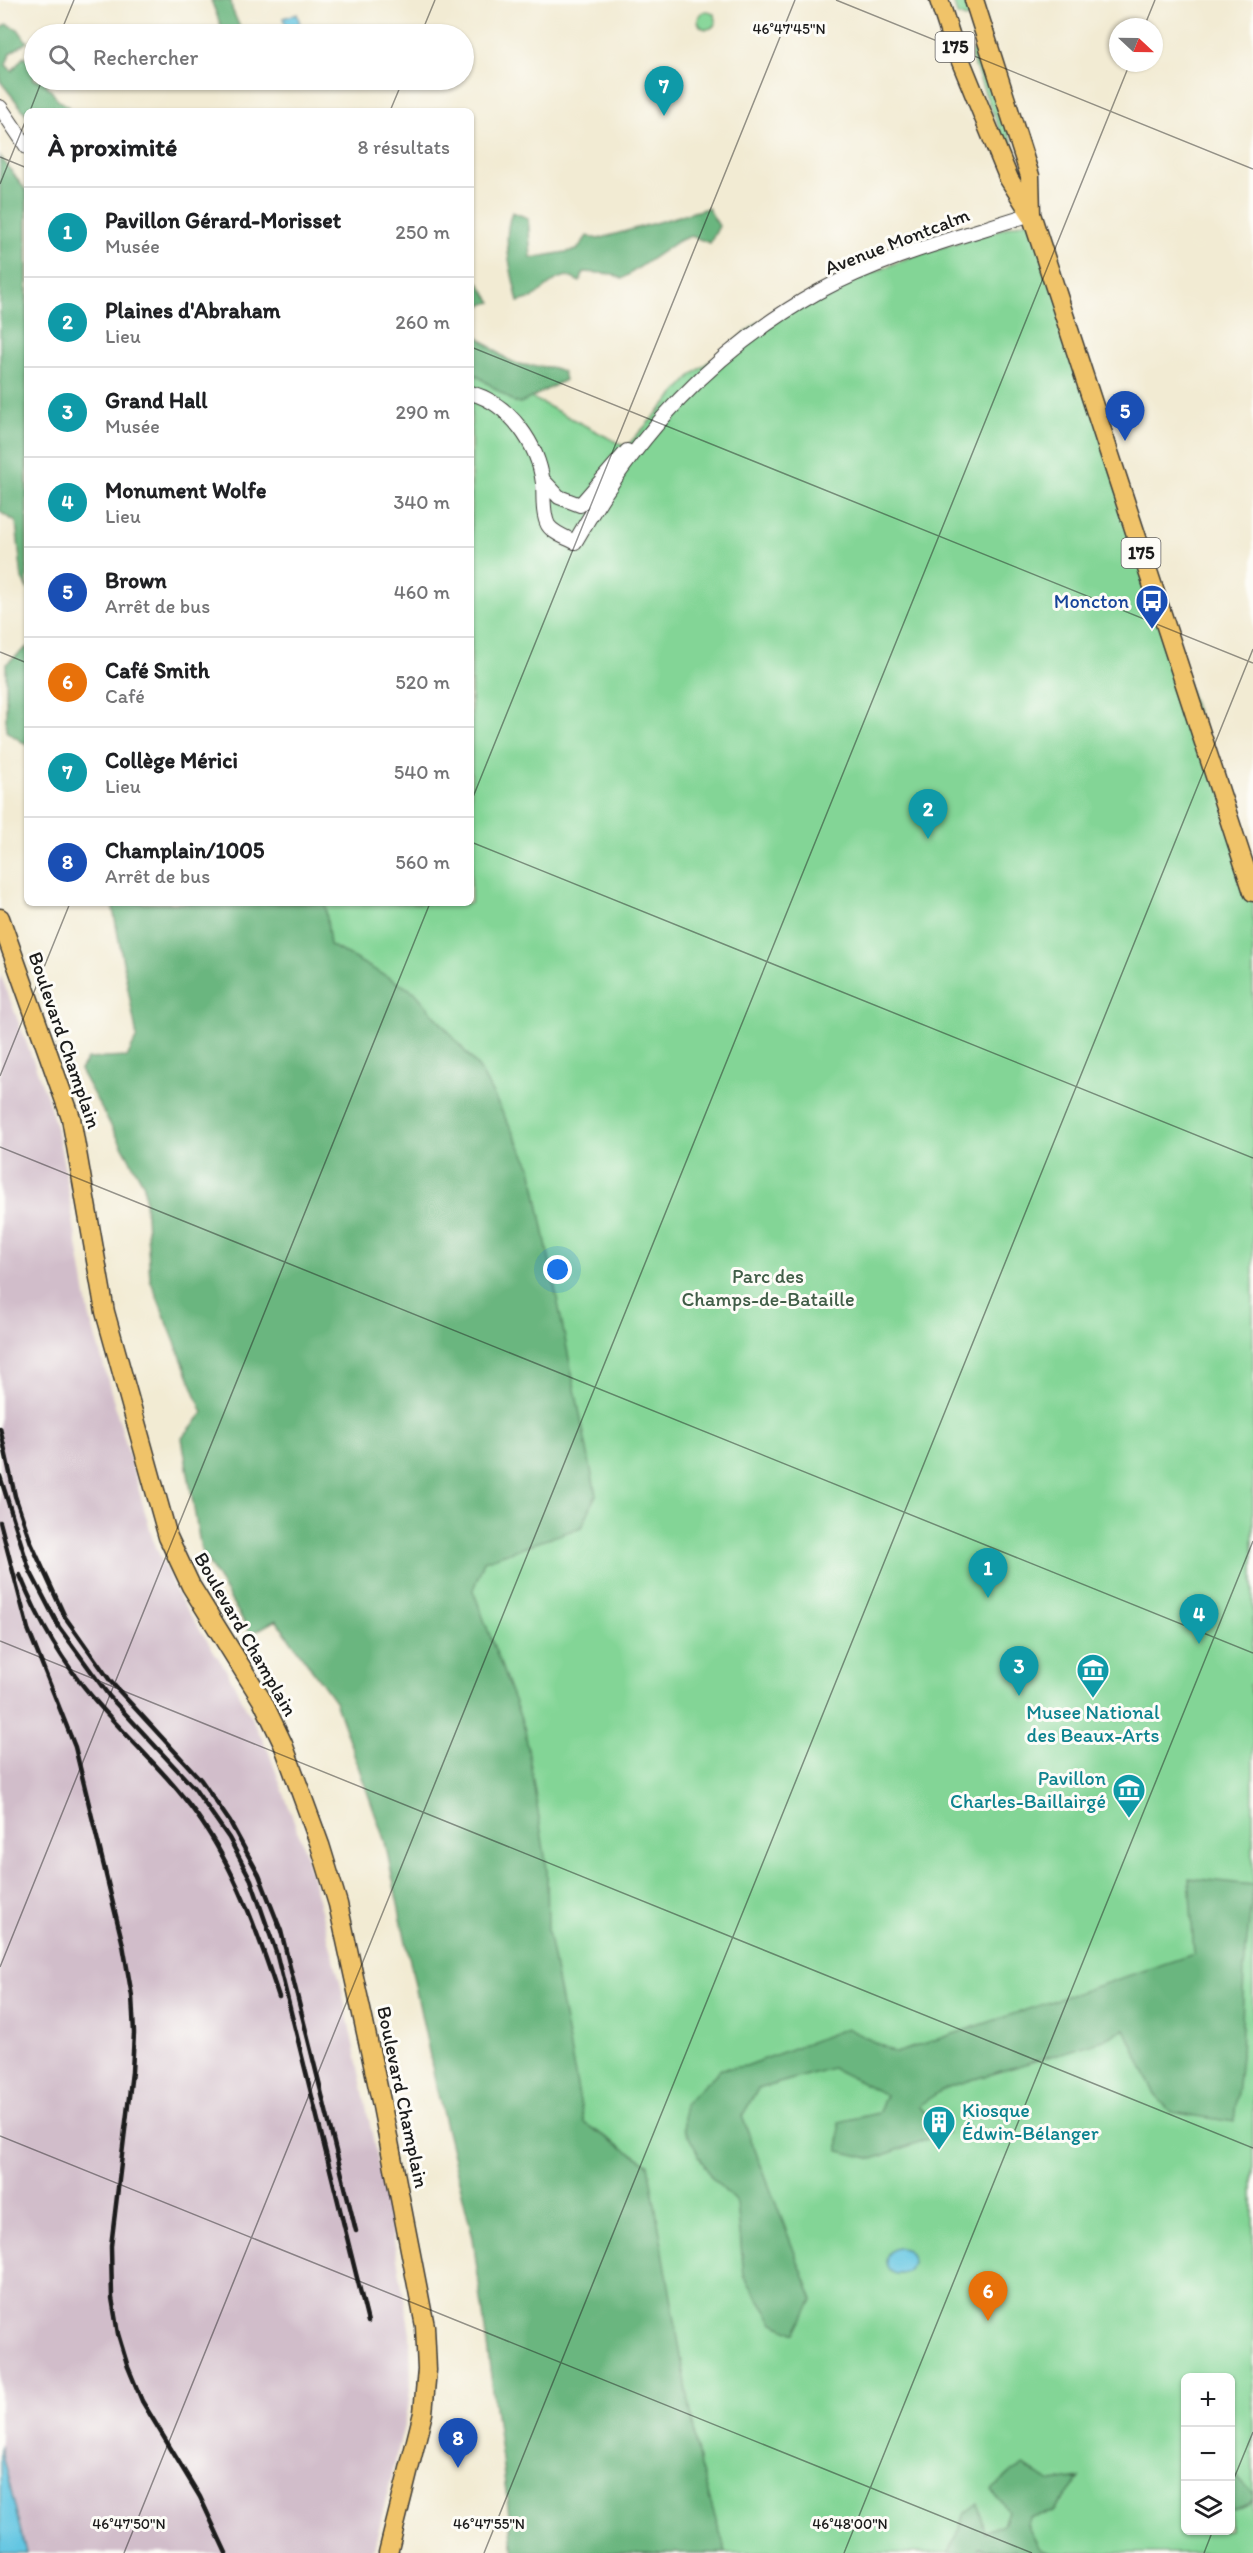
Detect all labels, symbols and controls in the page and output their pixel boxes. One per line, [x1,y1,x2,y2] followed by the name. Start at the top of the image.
[1109,18,1163,72] north arrow
[752,20,826,38] text: 46°47'45"N
[24,24,474,90] search box
[936,32,974,62] road number: 175
[45,41,78,74] icon: search
[93,44,198,71] text: Rechercher
[644,66,684,116] pin: 7
[48,131,177,163] text: À proximité
[358,135,450,159] text: 8 résultats
[821,202,973,280] street label: Avenue Montcalm
[105,207,341,234] text: Pavillon Gérard-Morisset
[63,220,72,244] text: 1
[395,220,450,244] text: 250 m
[105,234,160,258] text: Musée
[105,297,280,324] text: Plaines d'Abraham
[62,310,73,334] text: 2
[395,310,450,334] text: 260 m
[105,324,141,348] text: Lieu
[105,387,208,414] text: Grand Hall
[1106,392,1144,441] pin: 5
[62,400,73,424] text: 3
[395,400,450,424] text: 290 m
[105,414,160,438] text: Musée
[105,477,266,504] text: Monument Wolfe
[61,490,74,514] text: 4
[393,490,450,514] text: 340 m
[105,504,141,528] text: Lieu
[1122,538,1160,568] road number: 175
[105,567,167,594] text: Brown
[62,580,73,604] text: 5
[394,580,450,604] text: 460 m
[1134,583,1170,630] bus stop icon: Moncton
[1054,589,1129,613] place label: Moncton
[105,594,210,618] text: Arrêt de bus
[105,657,209,684] text: Café Smith
[62,670,73,694] text: 6
[395,670,450,694] text: 520 m
[105,684,145,708] text: Café
[105,747,238,774] text: Collège Mérici
[63,760,72,784] text: 7
[394,760,450,784] text: 540 m
[105,774,141,798] text: Lieu
[908,790,948,839] pin: 2
[105,837,264,864] text: Champlain/1005
[62,850,73,874] text: 8
[395,850,450,874] text: 560 m
[105,864,210,888] text: Arrêt de bus
[23,948,107,1132] street label: Boulevard Champlain
[543,1255,572,1284] your location
[681,1264,855,1311] park label: Parc des Champs-de-Bataille
[189,1548,303,1720] street label: Boulevard Champlain
[968,1548,1008,1598] pin: 1
[1180,1594,1218,1644] pin: 4
[1000,1646,1038,1696] pin: 3
[1075,1652,1111,1699] museum icon: Musee National des Beaux-Arts
[1026,1700,1160,1747] place label: Musee National des Beaux-Arts
[950,1766,1106,1813] place label: Pavillon Charles-Baillairgé
[1111,1772,1147,1819] museum icon: Pavillon Charles-Baillairgé
[372,2004,434,2190] street label: Boulevard Champlain
[962,2098,1099,2145] place label: Kiosque Édwin-Bélanger
[921,2104,957,2151] building icon: Kiosque Édwin-Bélanger
[968,2272,1008,2321] pin: 6
[1181,2373,1235,2535] map controls
[1181,2373,1235,2427] button: +
[438,2418,478,2468] pin: 8
[1181,2427,1235,2481] button: −
[1181,2481,1235,2535] button: layers
[92,2515,166,2533] text: 46°47'50"N
[453,2515,525,2533] text: 46°47'55"N
[812,2515,888,2533] text: 46°48'00"N

